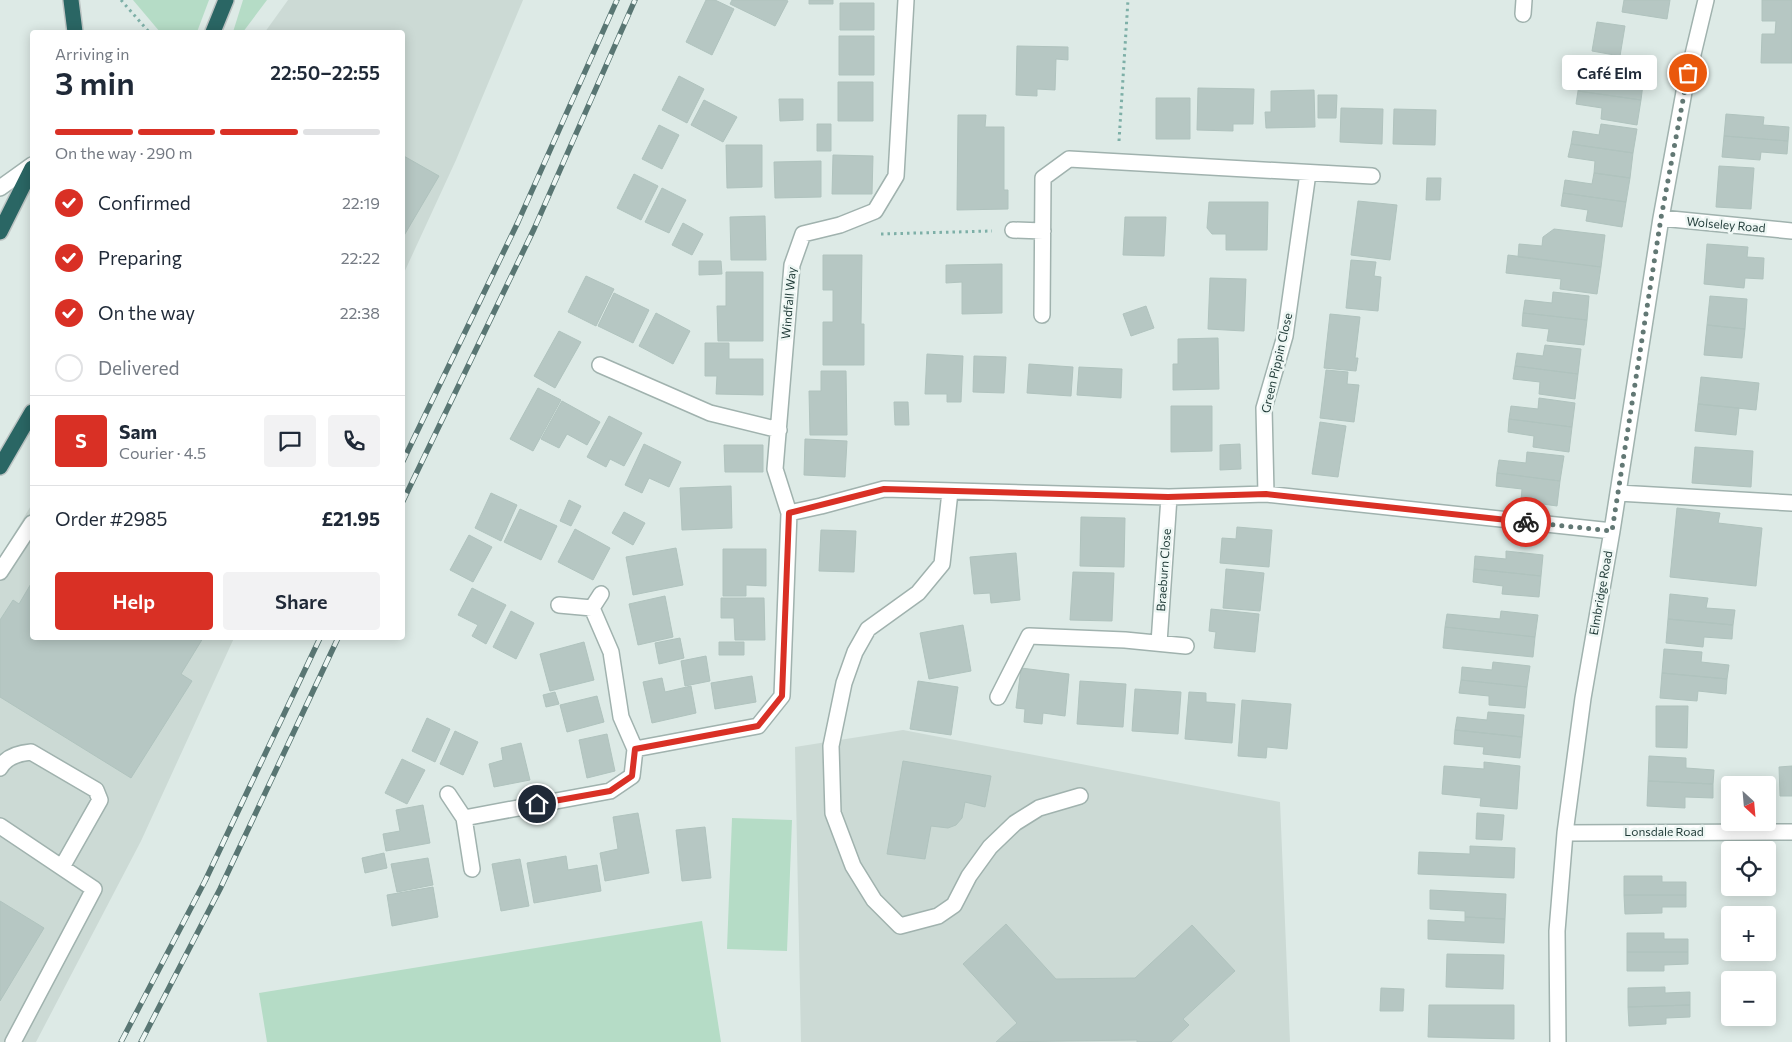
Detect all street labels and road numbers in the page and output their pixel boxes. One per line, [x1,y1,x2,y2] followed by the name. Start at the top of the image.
[1686,214,1766,234] street label: Wolseley Road
[778,266,798,340] street label: Windfall Way
[1258,311,1294,414] street label: Green Pippin Close
[1153,528,1173,612] street label: Braeburn Close
[1586,549,1614,636] street label: Elmbridge Road
[1624,824,1704,838] street label: Lonsdale Road

